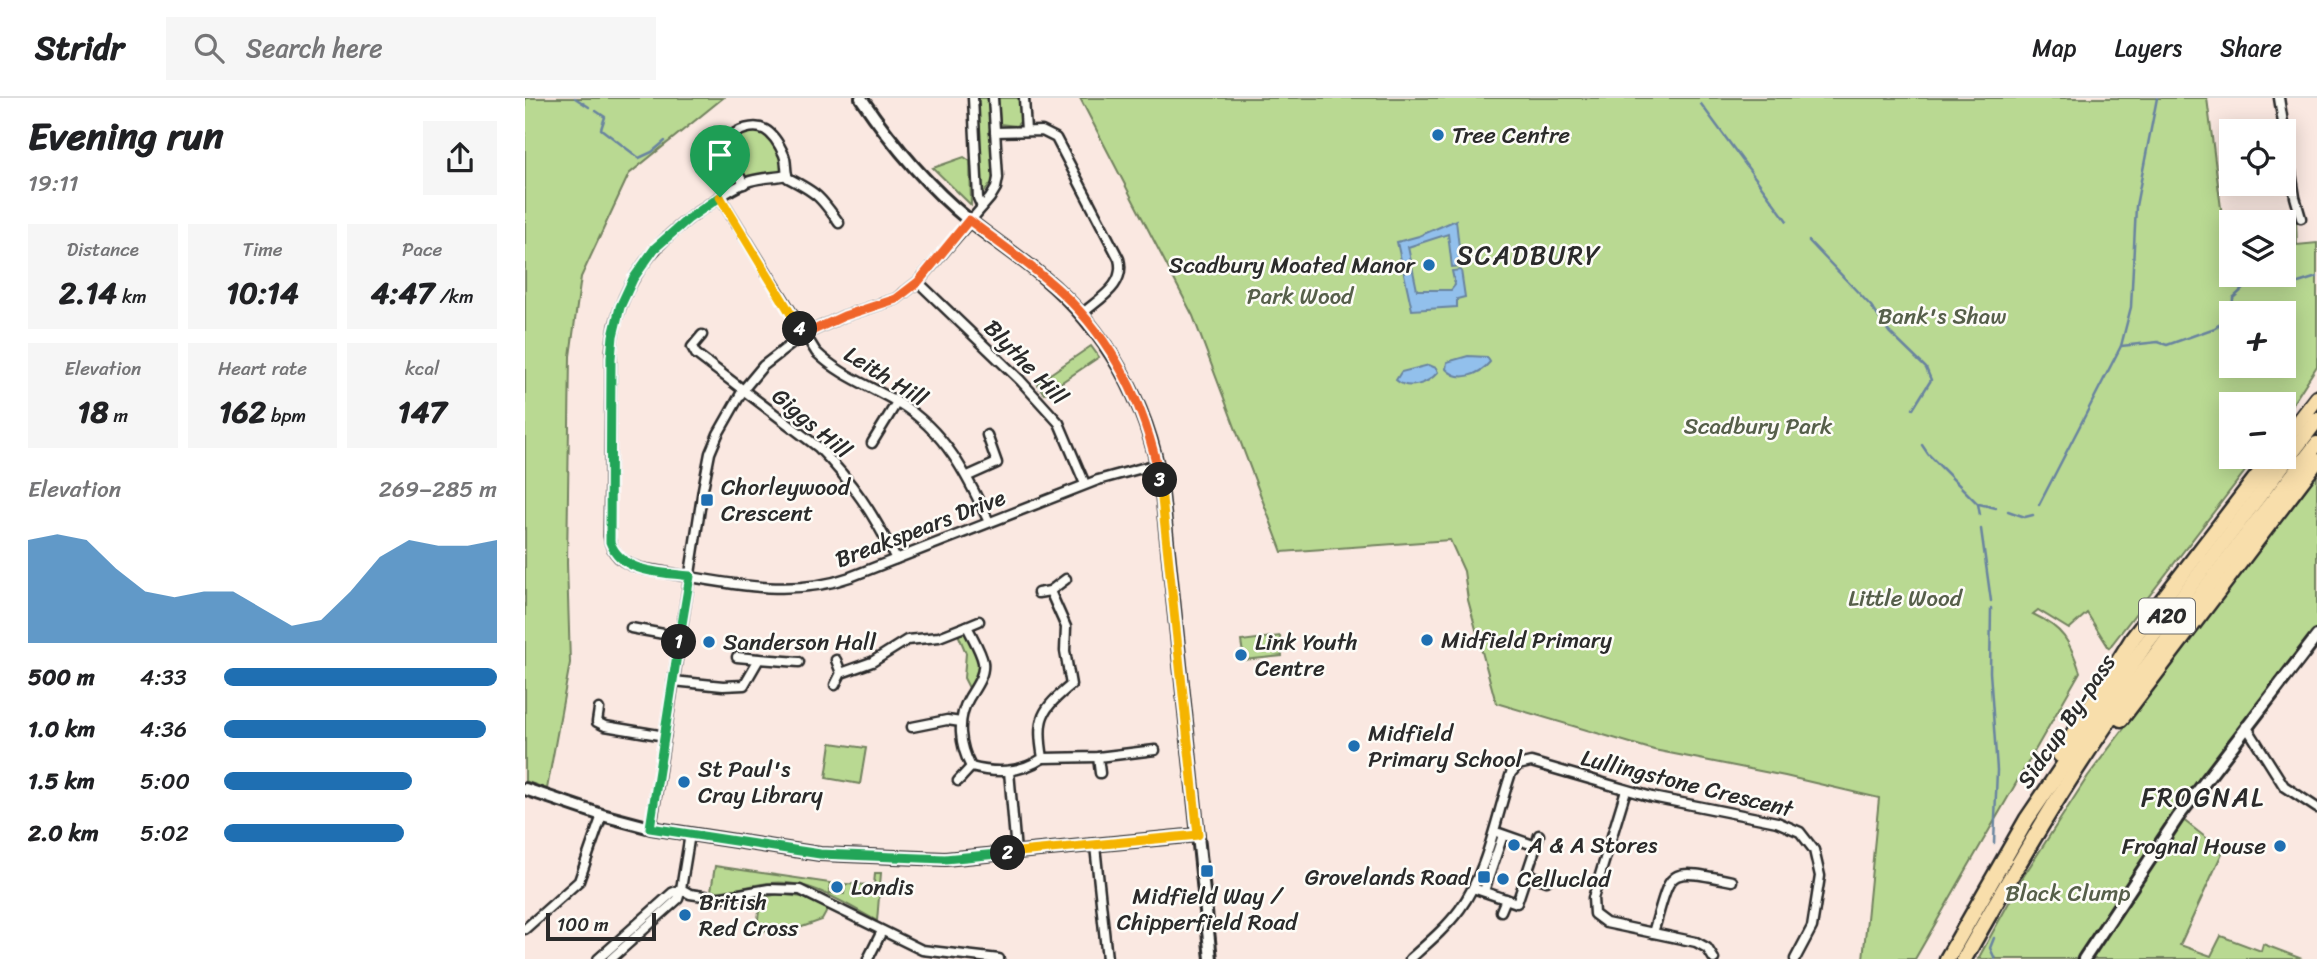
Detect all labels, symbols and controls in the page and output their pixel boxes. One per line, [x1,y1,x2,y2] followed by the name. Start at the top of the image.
[166,17,656,80] search box
[35,19,124,77] text: Stridr
[246,25,383,71] text: Search here
[2032,27,2077,69] text: Map
[2115,27,2182,69] text: Layers
[2220,27,2282,69] text: Share
[190,29,228,67] icon: search
[28,103,224,170] text: Evening run
[1452,115,1570,156] place label: Tree Centre
[2219,119,2296,469] map controls
[2219,119,2296,196] button: locate
[423,121,497,195] button: share
[690,125,750,197] pin
[1430,127,1446,143] marker: Tree Centre
[701,136,739,174] icon: arrive
[28,163,79,204] text: 19:11
[2219,210,2296,287] button: layers
[1457,232,1602,278] district label: SCADBURY
[67,233,139,266] text: Distance
[242,233,283,266] text: Time
[402,233,442,266] text: Pace
[1169,245,1417,286] place label: Scadbury Moated Manor
[1421,257,1437,273] marker: Scadbury Moated Manor
[59,266,117,320] text: 2.14
[226,266,299,320] text: 10:14
[371,266,434,320] text: 4:47
[1247,276,1355,317] park label: Park Wood
[117,280,147,313] text: km
[434,280,474,313] text: /km
[1878,296,2006,337] park label: Bank's Shaw
[2219,301,2296,378] button: +
[973,309,1078,416] street label: Blythe Hill
[783,312,817,346] pin: 4
[794,312,805,345] text: 4
[836,334,936,419] street label: Leith Hill
[64,352,141,385] text: Elevation
[218,352,307,385] text: Heart rate
[405,352,439,385] text: kcal
[762,377,862,470] street label: Giggs Hill
[78,385,109,439] text: 18
[219,385,266,439] text: 162
[398,385,447,439] text: 147
[2219,392,2296,469] button: −
[109,399,128,432] text: m
[266,399,306,432] text: bpm
[1684,406,1833,447] park label: Scadbury Park
[1143,462,1177,498] pin: 3
[1154,463,1165,496] text: 3
[721,467,852,534] place label: Chorleywood Crescent
[28,469,121,510] text: Elevation
[379,469,497,510] text: 269–285 m
[829,477,1011,580] street label: Breakspears Drive
[699,492,715,508] marker: Chorleywood Crescent
[1848,578,1964,619] park label: Little Wood
[2139,598,2195,634] road number: A20
[1441,620,1612,661] place label: Midfield Primary
[723,622,876,663] place label: Sanderson Hall
[1255,622,1358,689] place label: Link Youth Centre
[661,624,697,660] pin: 1
[674,625,683,658] text: 1
[1419,632,1435,648] marker: Midfield Primary
[701,634,717,650] marker: Sanderson Hall
[2006,645,2127,797] street label: Sidcup By-pass
[1233,647,1249,663] marker: Link Youth Centre
[28,657,95,698] text: 500 m
[140,657,187,698] text: 4:33
[28,709,95,750] text: 1.0 km
[140,709,187,750] text: 4:36
[1368,713,1523,780] place label: Midfield Primary School
[1577,737,1799,830] street label: Lullingstone Crescent
[1346,738,1362,754] marker: Midfield Primary School
[698,749,823,816] place label: St Paul's Cray Library
[28,761,95,802] text: 1.5 km
[140,761,190,802] text: 5:00
[676,774,692,790] marker: St Paul's Cray Library
[2141,774,2265,820] district label: FROGNAL
[28,813,99,854] text: 2.0 km
[140,813,189,854] text: 5:02
[1527,825,1658,866] place label: A & A Stores
[2122,826,2266,867] place label: Frognal House
[991,836,1025,870] pin: 2
[1002,836,1013,869] text: 2
[1506,837,1522,853] marker: A & A Stores
[2272,838,2288,854] marker: Frognal House
[1305,857,1472,898] place label: Grovelands Road
[1517,859,1612,900] place label: Celluclad
[1199,863,1215,879] marker: Midfield Way / Chipperfield Road
[851,867,914,908] place label: Londis
[1476,869,1492,885] marker: Grovelands Road
[1495,871,1511,887] marker: Celluclad
[2005,873,2131,914] park label: Black Clump
[1117,876,1299,943] place label: Midfield Way / Chipperfield Road
[829,879,845,895] marker: Londis
[699,882,799,949] place label: British Red Cross
[677,907,693,923] marker: British Red Cross
[557,908,609,941] text: 100 m
[546,910,656,942] scale bar

